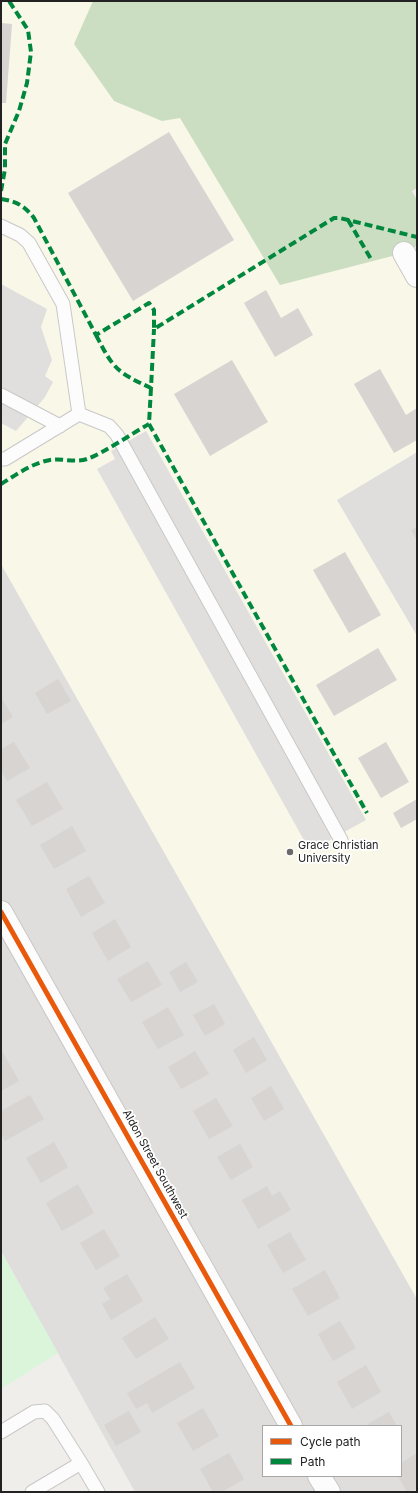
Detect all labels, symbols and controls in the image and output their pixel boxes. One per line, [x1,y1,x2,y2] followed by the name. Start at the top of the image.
[298,839,379,865] place label: Grace Christian University
[285,847,295,857] marker: Grace Christian University
[120,1107,190,1221] street label: Aldon Street Southwest
[262,1425,402,1477] legend
[300,1434,361,1449] text: Cycle path
[300,1454,325,1469] text: Path

